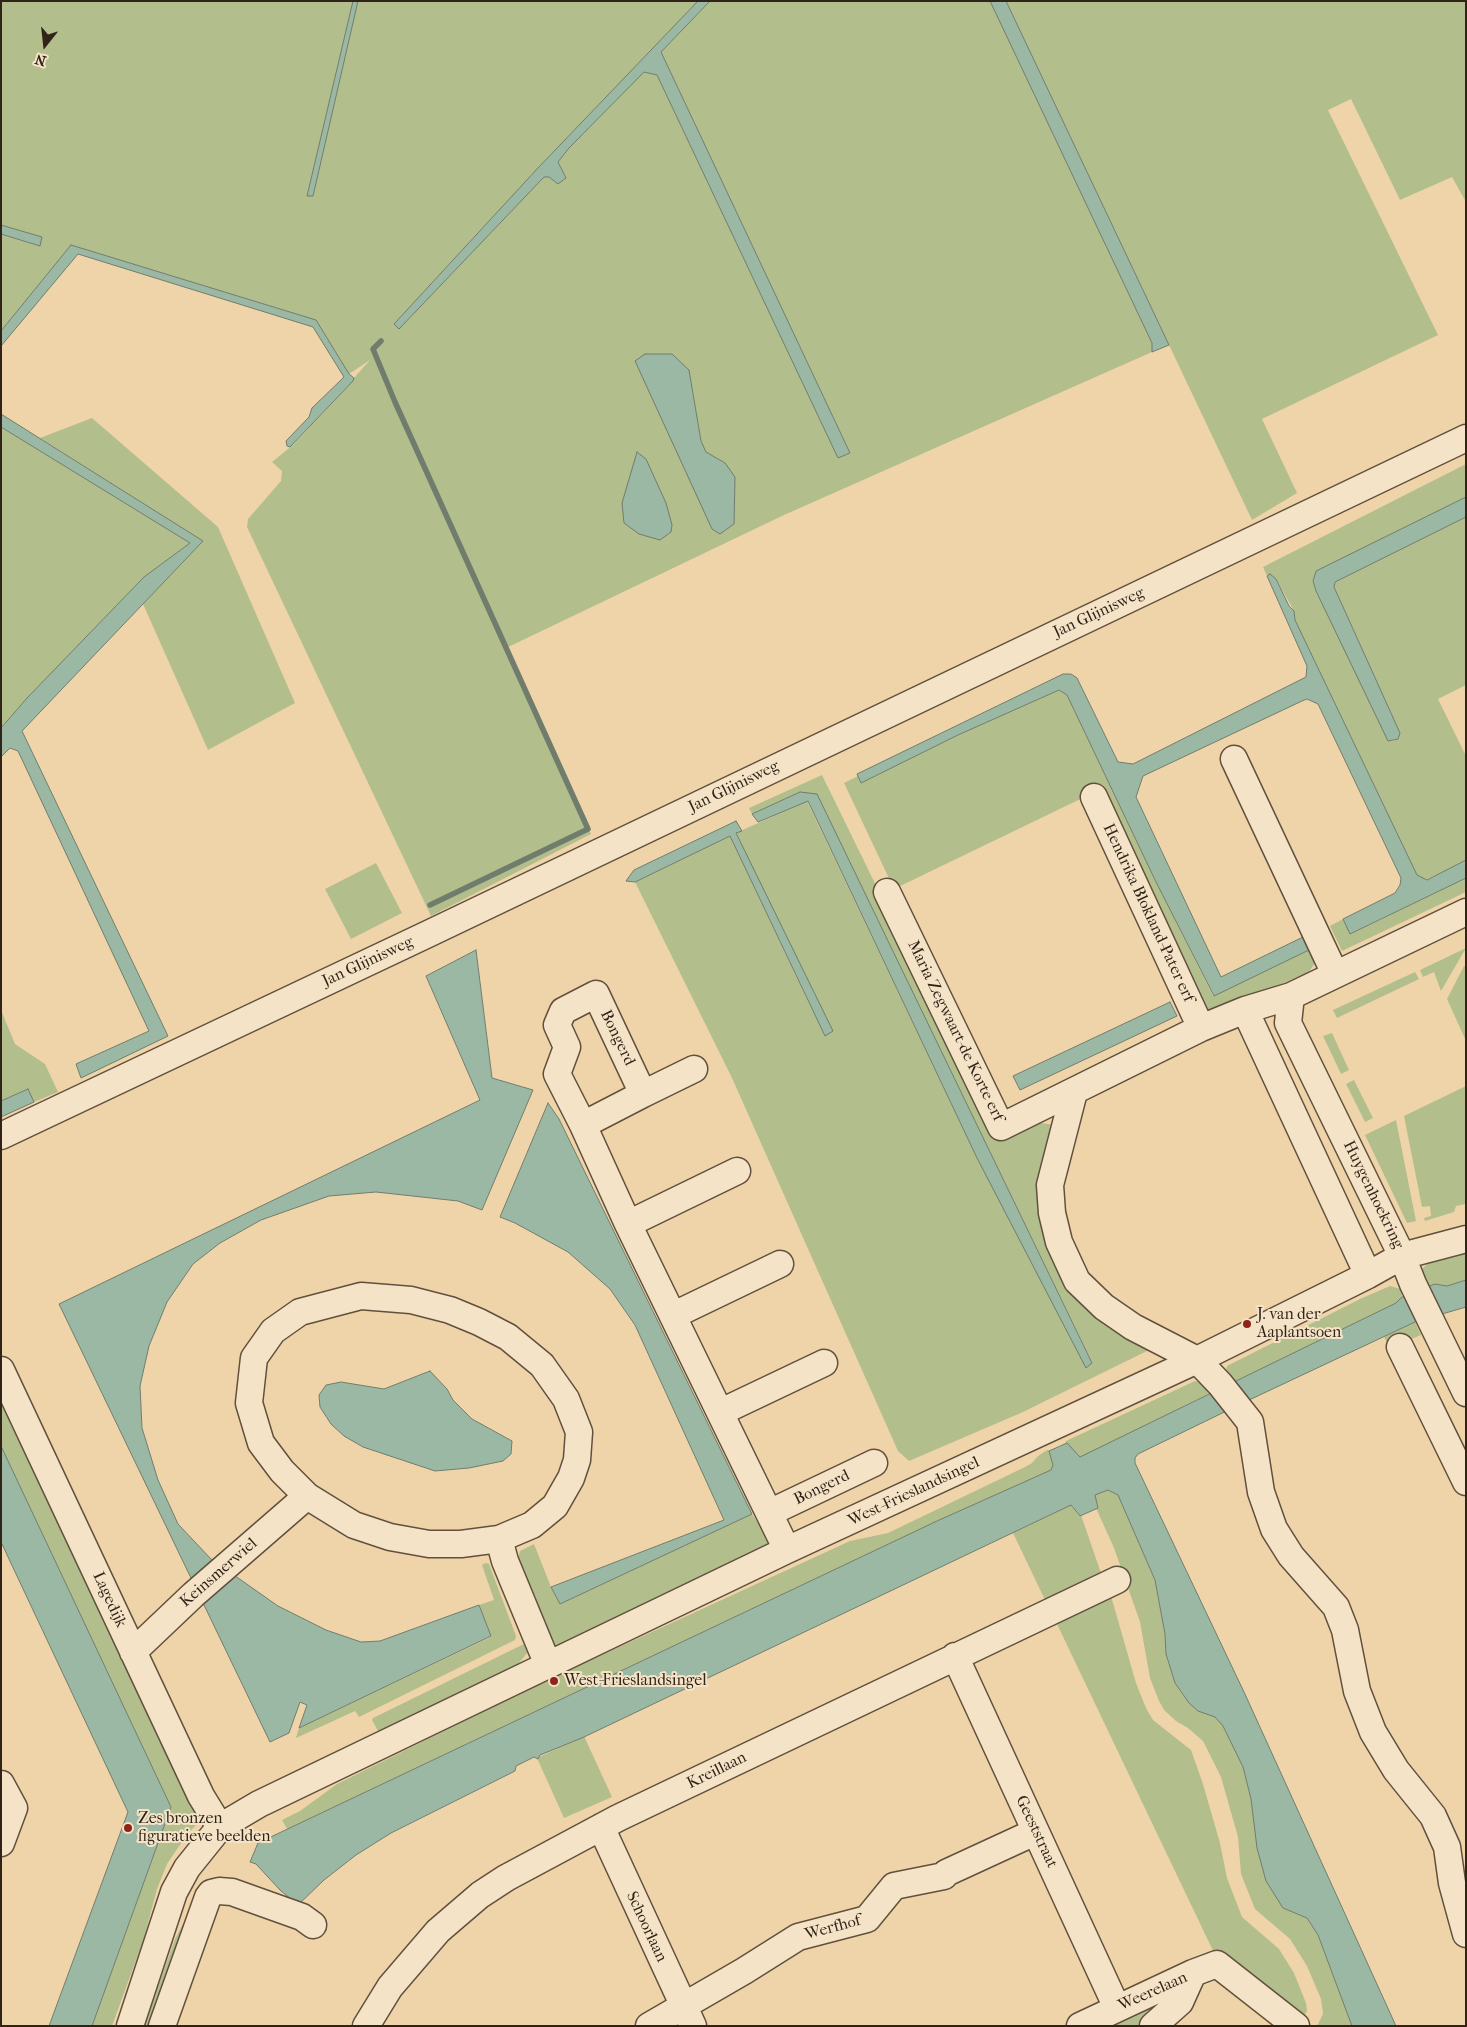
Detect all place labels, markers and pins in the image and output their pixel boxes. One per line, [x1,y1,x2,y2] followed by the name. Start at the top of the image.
[1257,1305,1341,1343] place label: J. van der Aaplantsoen
[1241,1318,1253,1330] marker: J. van der Aaplantsoen
[564,1671,707,1691] place label: West-Frieslandsingel
[548,1675,560,1687] marker: West-Frieslandsingel
[138,1809,270,1847] place label: Zes bronzen figuratieve beelden
[122,1822,134,1834] marker: Zes bronzen figuratieve beelden

